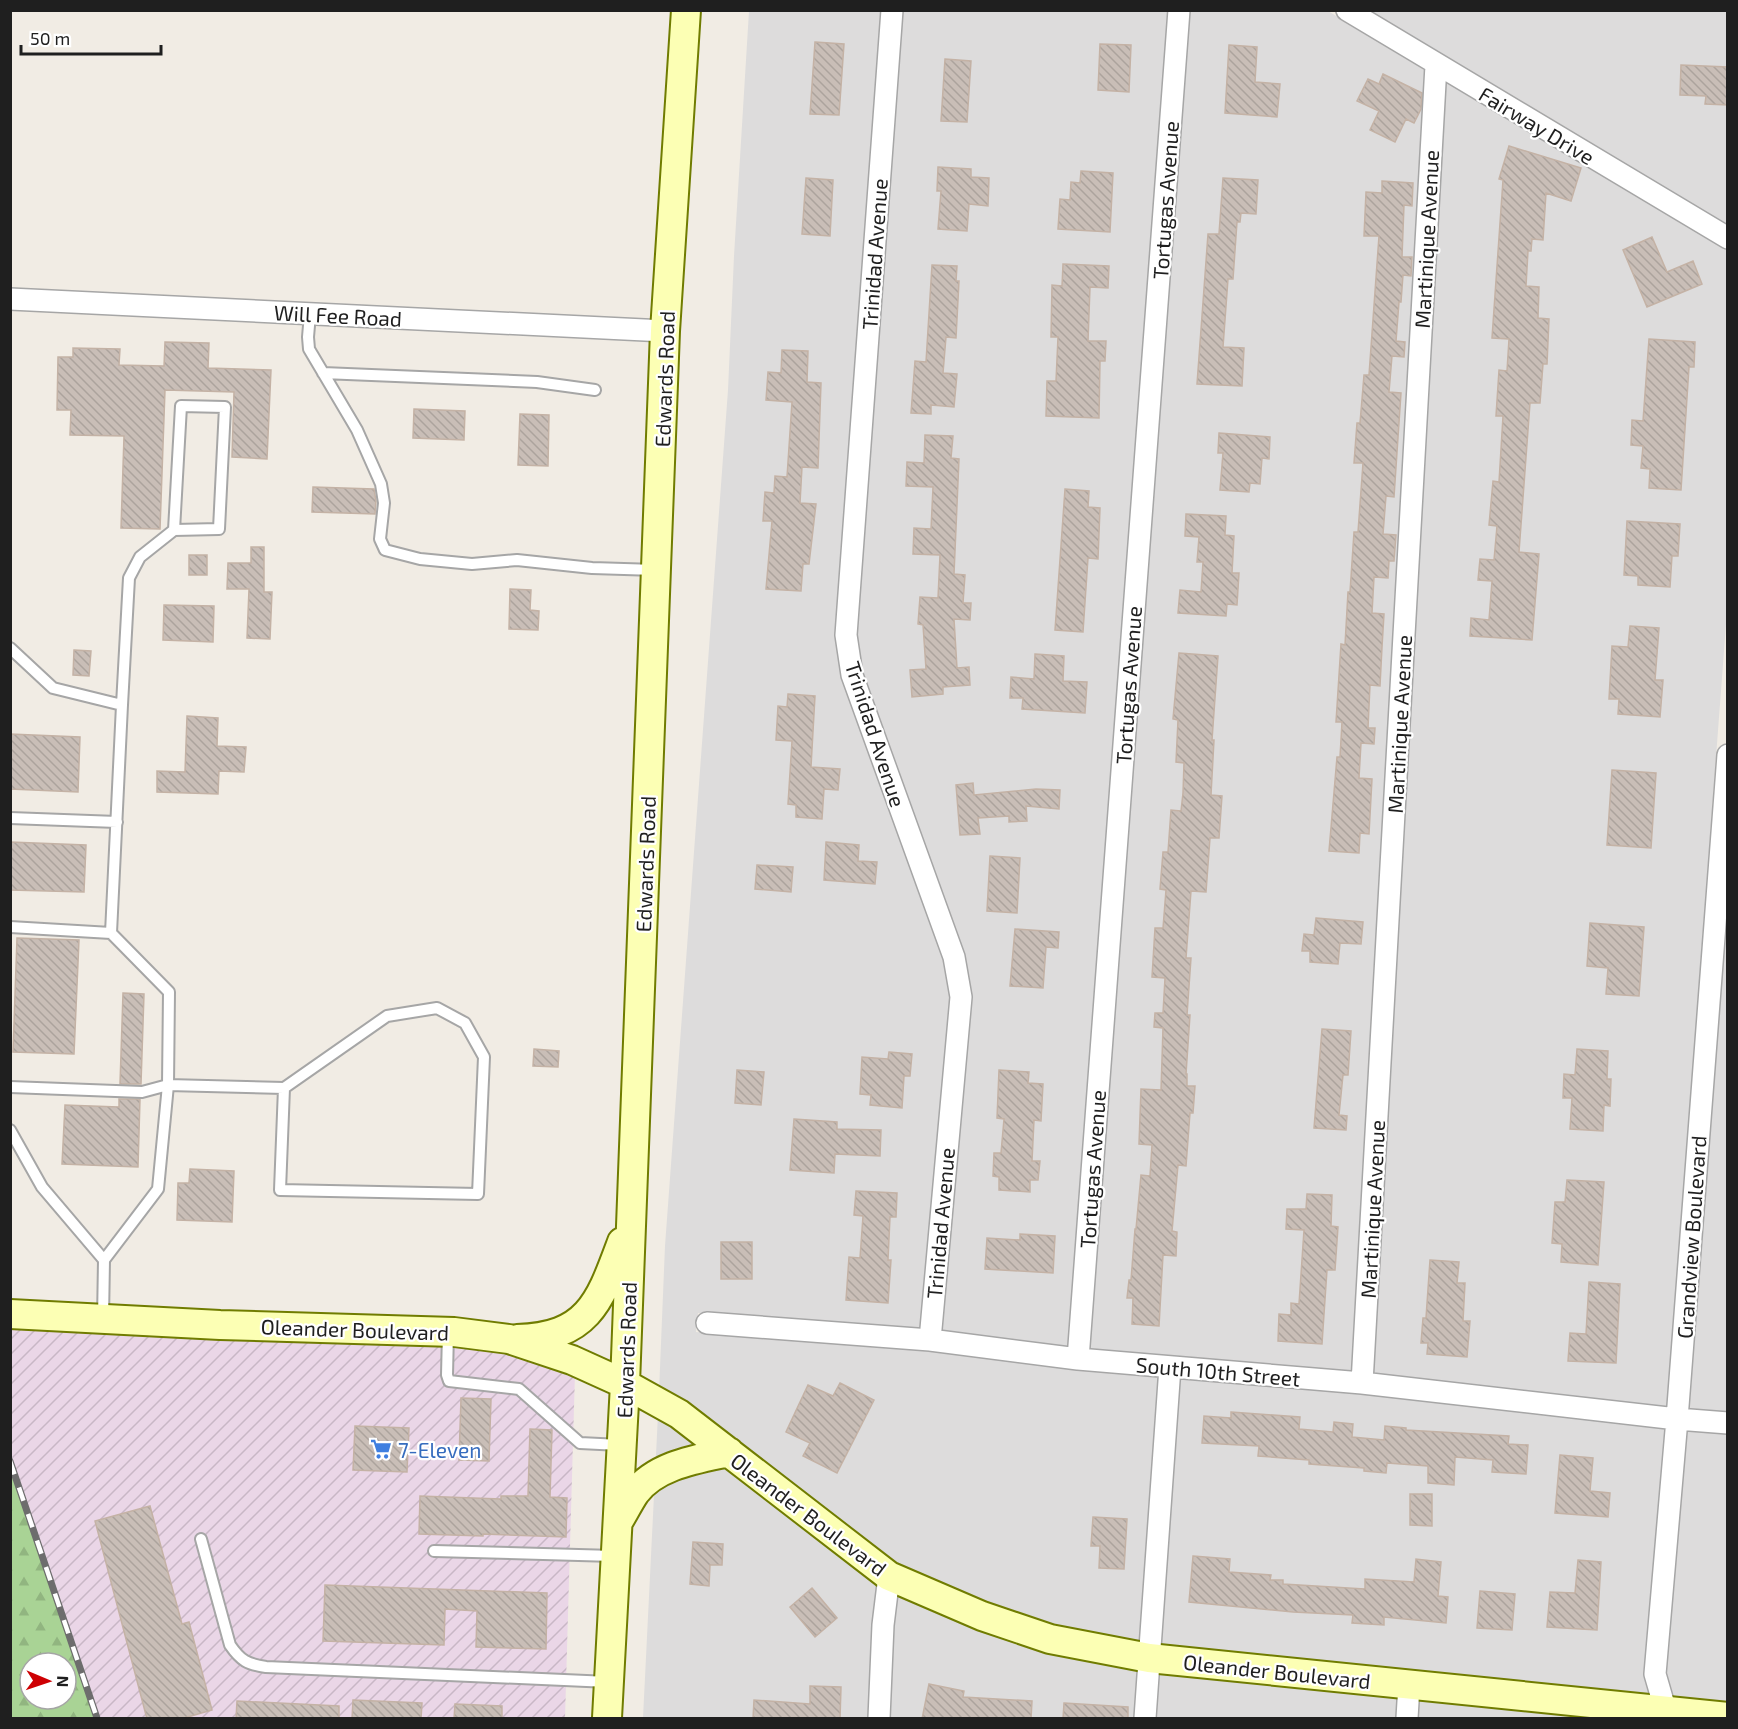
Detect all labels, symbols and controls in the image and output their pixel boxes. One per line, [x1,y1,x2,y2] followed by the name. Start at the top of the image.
[21,18,160,56] scale bar
[30,27,70,49] text: 50 m
[1475,81,1599,169] street label: Fairway Drive
[1147,120,1183,280] street label: Tortugas Avenue
[1409,149,1443,329] street label: Martinique Avenue
[856,178,892,330] street label: Trinidad Avenue
[273,299,403,331] street label: Will Fee Road
[649,310,679,448] street label: Edwards Road
[1110,605,1146,765] street label: Tortugas Avenue
[1382,634,1416,814] street label: Martinique Avenue
[841,658,911,810] street label: Trinidad Avenue
[630,795,660,933] street label: Edwards Road
[1074,1089,1110,1249] street label: Tortugas Avenue
[1355,1119,1389,1299] street label: Martinique Avenue
[1671,1135,1711,1339] street label: Grandview Boulevard
[921,1146,959,1300] street label: Trinidad Avenue
[611,1281,641,1419] street label: Edwards Road
[260,1313,450,1345] street label: Oleander Boulevard
[1135,1351,1301,1391] street label: South 10th Street
[369,1437,393,1461] supermarket icon: 7-Eleven
[398,1437,481,1462] place label: 7-Eleven
[726,1447,892,1581] street label: Oleander Boulevard
[1182,1649,1372,1693] street label: Oleander Boulevard
[18,1651,78,1711] north arrow
[54,1675,73,1688] text: N

